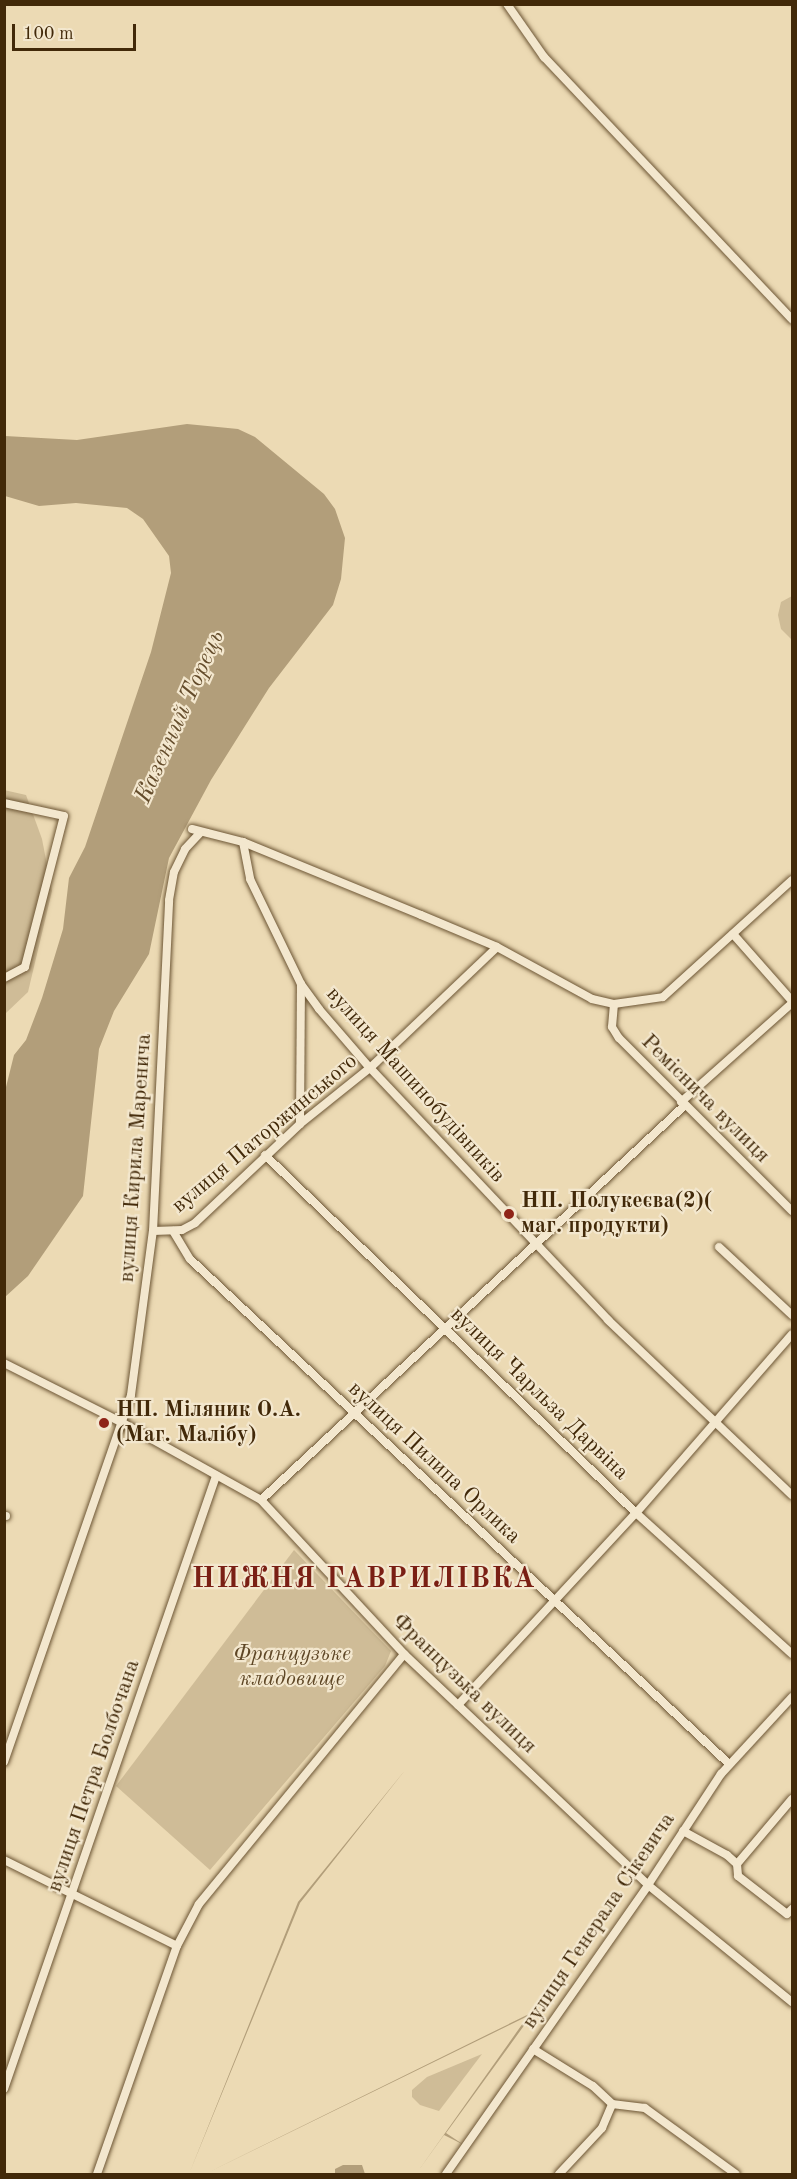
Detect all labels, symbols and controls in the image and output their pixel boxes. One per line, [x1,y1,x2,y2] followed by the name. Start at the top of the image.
[15,12,140,50] scale bar
[23,25,74,43] text: 100 m
[130,626,232,808] water label: Казенний Торець
[320,982,510,1188] street label: вулиця Машинобудівників
[635,1029,775,1169] street label: Реміснича вулиця
[114,1033,158,1283] street label: вулиця Кирила Маренича
[167,1049,363,1219] street label: вулиця Паторжинського
[521,1188,712,1240] place label: НП. Полукеєва(2)( маг. продукти)
[502,1207,516,1221] marker: НП. Полукеєва(2)( маг. продукти)
[444,1302,634,1486] street label: вулиця Чарльза Дарвіна
[342,1376,526,1550] street label: вулиця Пилипа Орлика
[116,1397,301,1448] place label: НП. Міляник О.А. (Маг. Малібу)
[97,1416,111,1430] marker: НП. Міляник О.А. (Маг. Малібу)
[192,1563,536,1597] district label: НИЖНЯ ГАВРИЛІВКА
[386,1608,542,1760] street label: Французька вулиця
[233,1641,351,1693] park label: Французьке кладовище
[42,1656,146,1896] street label: вулиця Петра Болбочана
[517,1808,681,2034] street label: вулиця Генерала Сікевича

